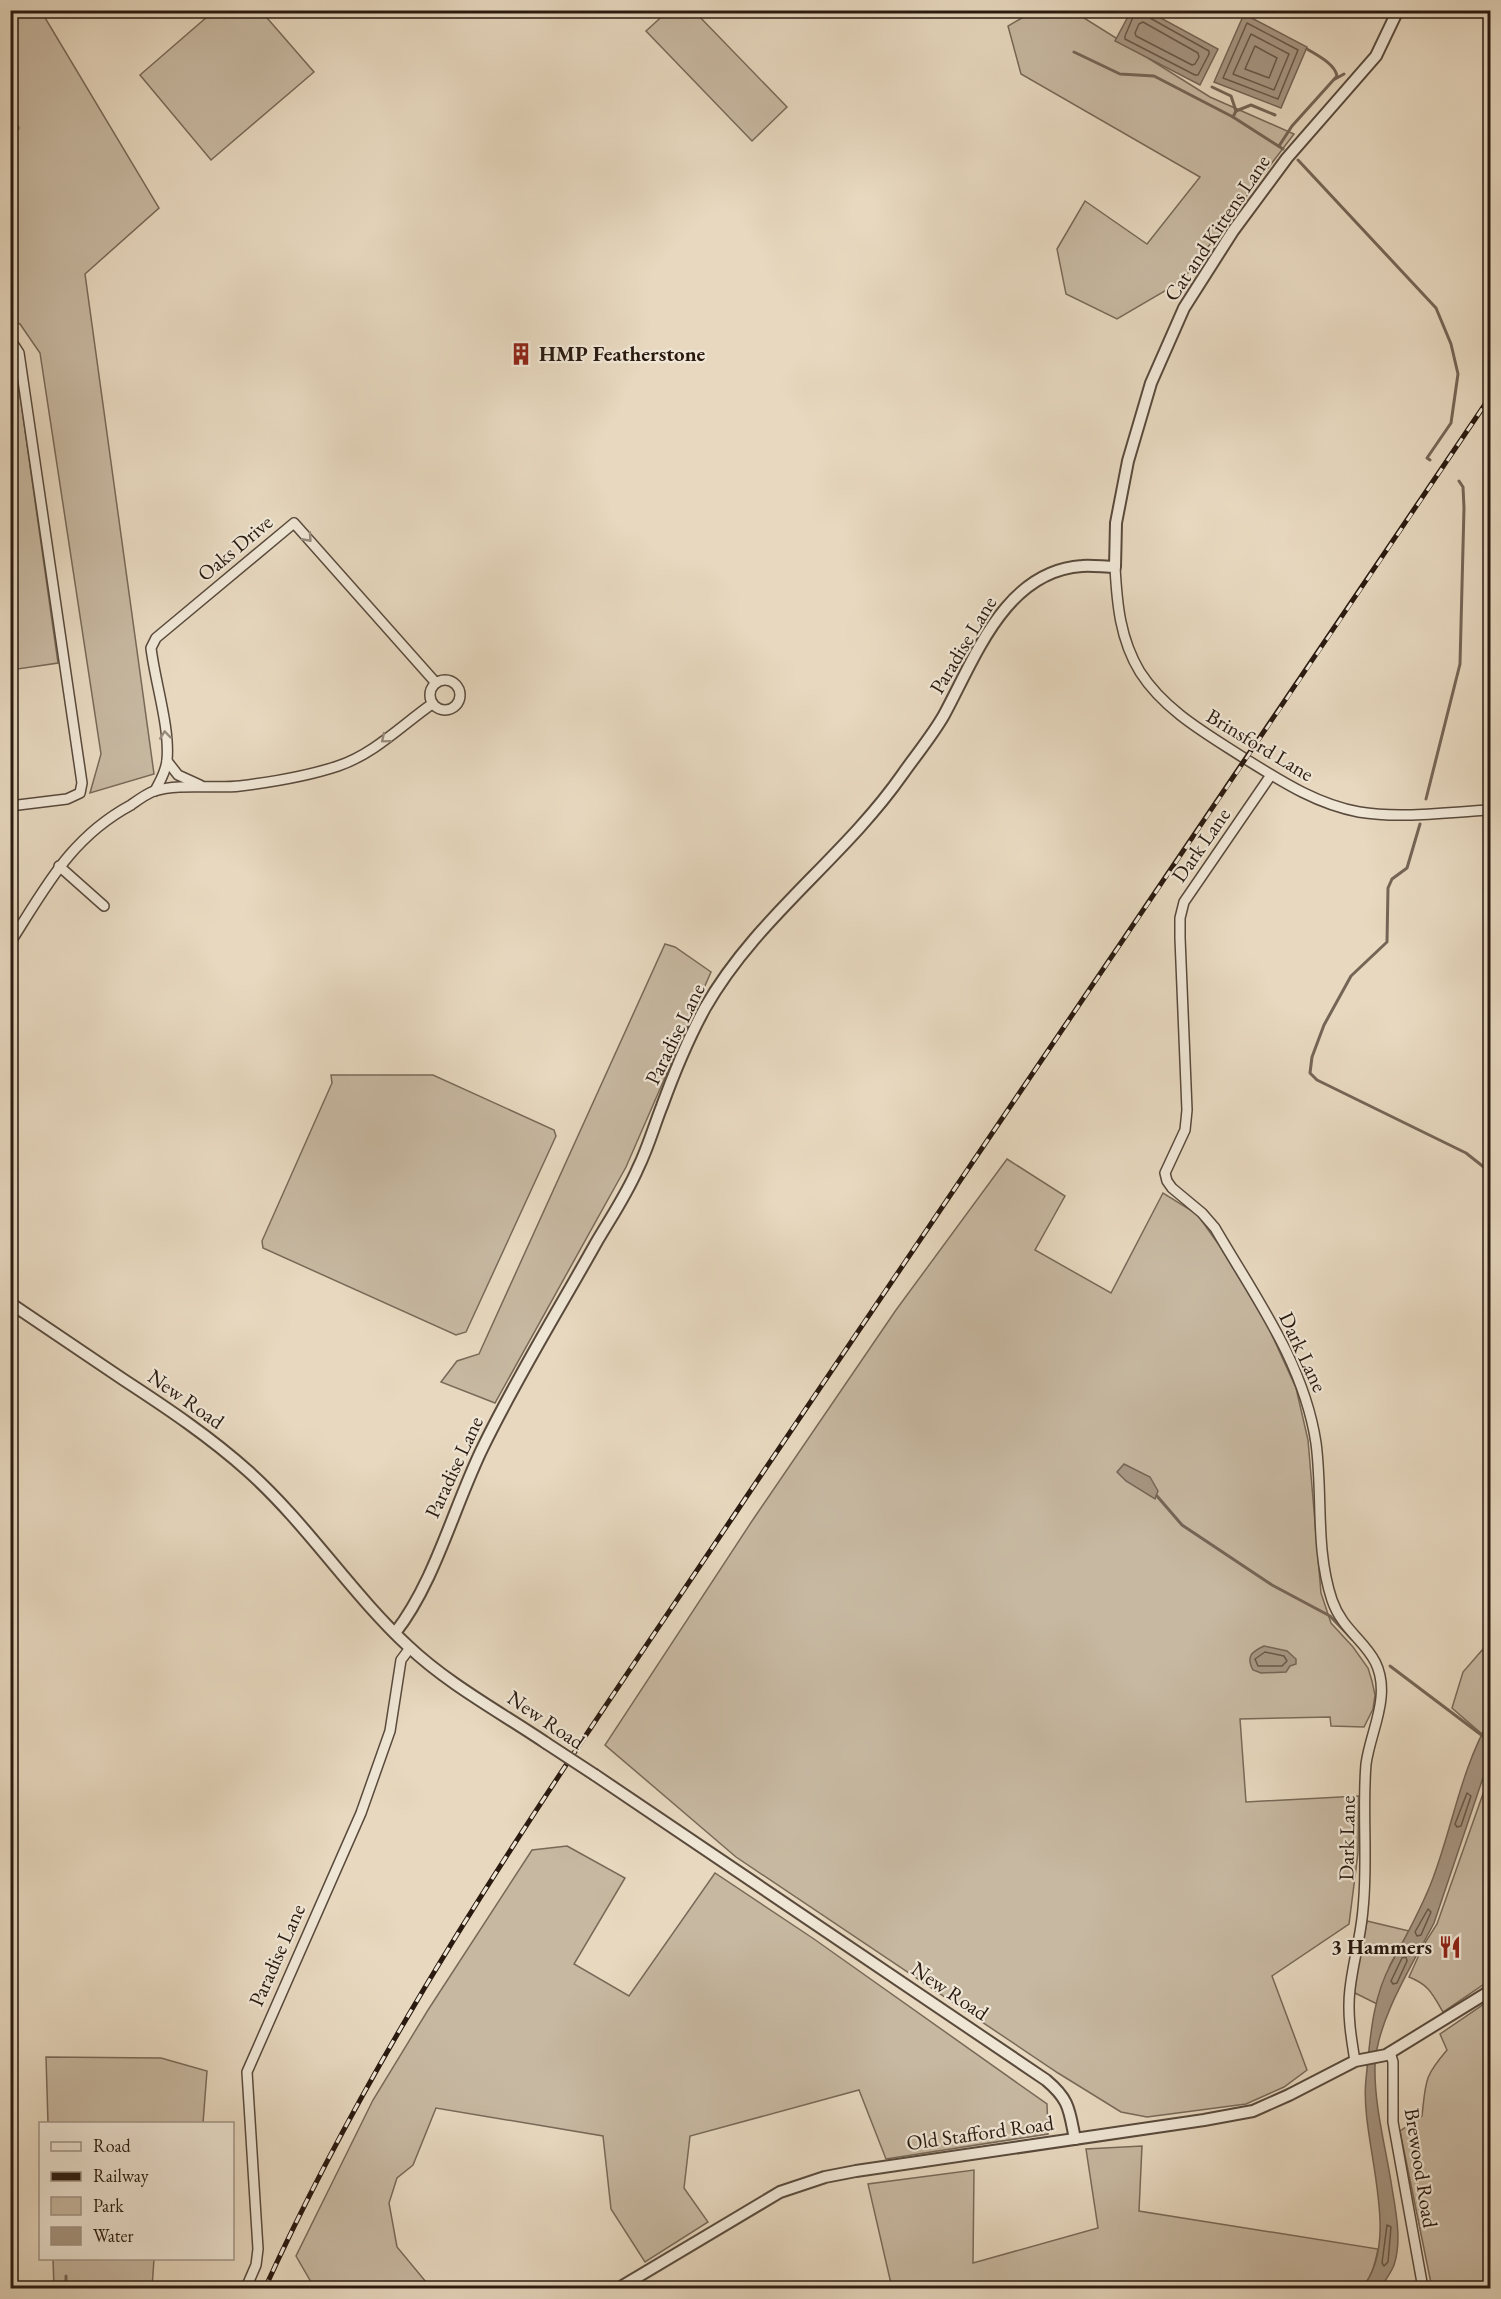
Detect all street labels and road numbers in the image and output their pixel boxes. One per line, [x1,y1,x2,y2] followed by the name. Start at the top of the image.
[1158,149,1276,306] street label: Cat and Kittens Lane
[191,508,278,587] street label: Oaks Drive
[923,591,1002,698] street label: Paradise Lane
[1202,702,1319,787] street label: Brinsford Lane
[1165,802,1236,887] street label: Dark Lane
[638,979,711,1089] street label: Paradise Lane
[1273,1307,1334,1396] street label: Dark Lane
[143,1362,230,1435] street label: New Road
[418,1412,489,1522] street label: Paradise Lane
[503,1684,590,1755] street label: New Road
[1332,1795,1361,1881] street label: Dark Lane
[242,1899,311,2010] street label: Paradise Lane
[907,1955,994,2026] street label: New Road
[1399,2106,1444,2230] street label: Brewood Road
[905,2109,1056,2156] street label: Old Stafford Road

